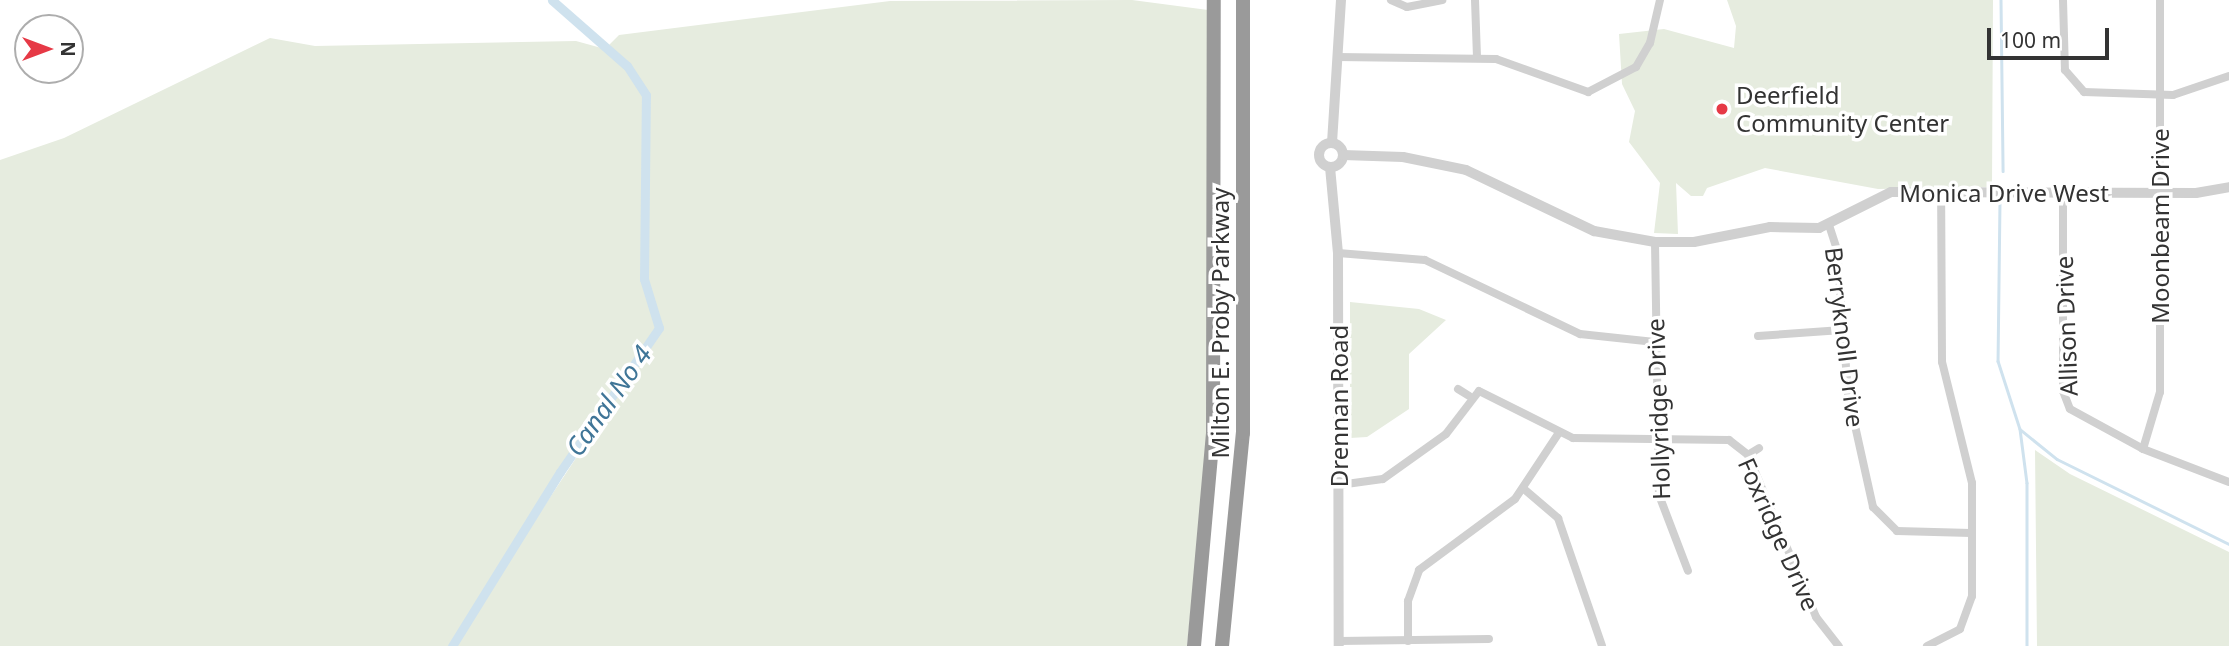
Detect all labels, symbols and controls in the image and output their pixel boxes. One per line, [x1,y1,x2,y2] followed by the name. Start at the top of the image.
[14,14,84,84] north arrow
[1991,14,2114,58] scale bar
[2000,26,2061,54] text: 100 m
[55,41,81,57] text: N
[1736,81,1949,137] place label: Deerfield Community Center
[1714,101,1730,117] marker: Deerfield Community Center
[2146,128,2174,324] street label: Moonbeam Drive
[1899,179,2109,207] street label: Monica Drive West
[1206,188,1234,458] street label: Milton E. Proby Parkway
[1820,245,1870,429] street label: Berryknoll Drive
[2049,255,2083,397] street label: Allison Drive
[1640,318,1676,500] street label: Hollyridge Drive
[1325,325,1353,487] street label: Drennan Road
[560,340,658,462] water label: Canal No 4
[1733,453,1825,615] street label: Foxridge Drive

